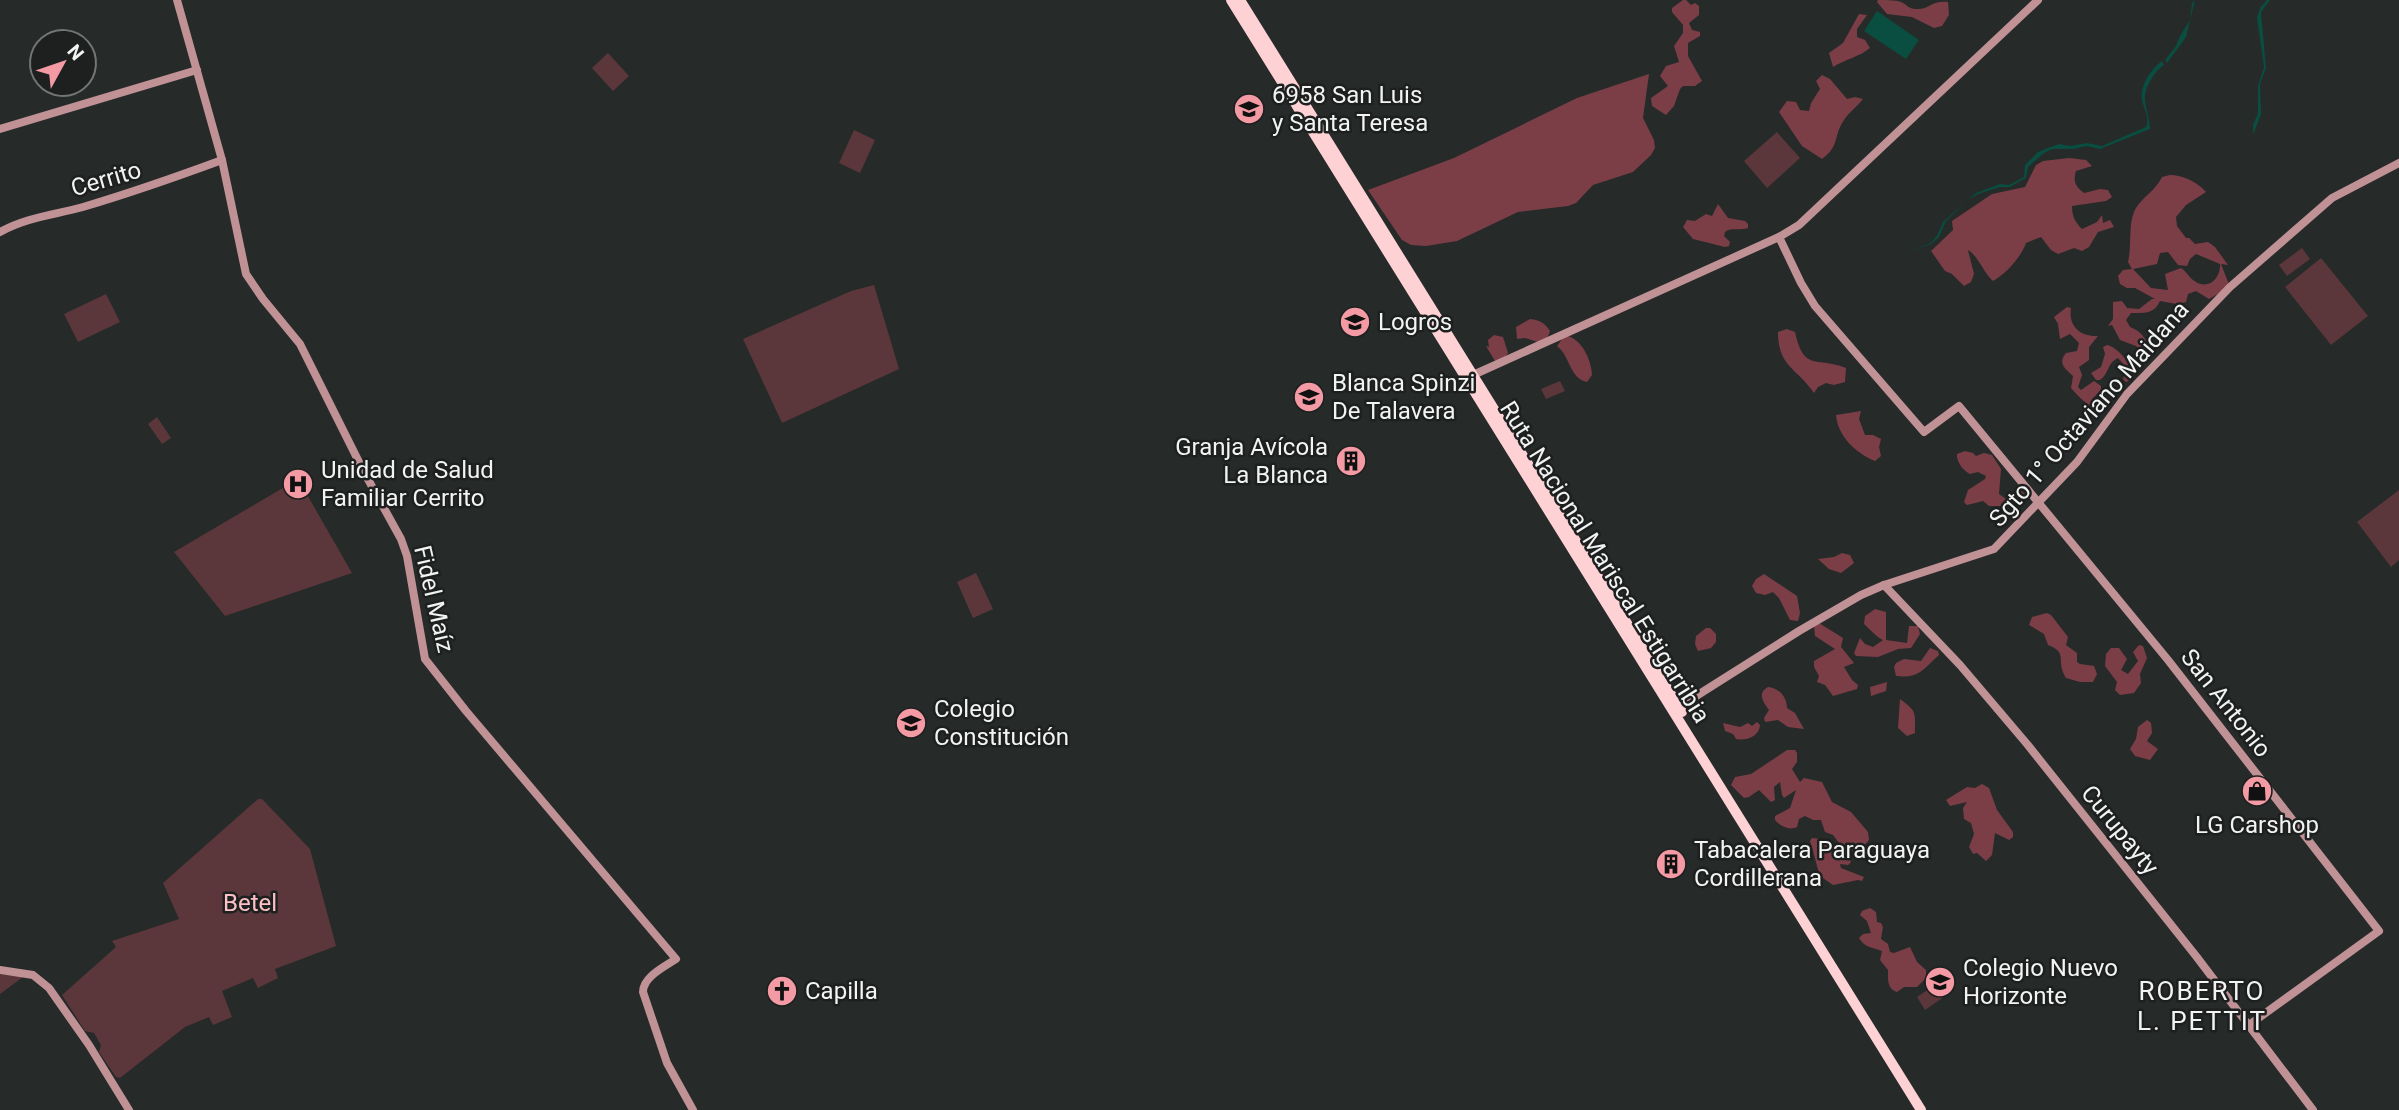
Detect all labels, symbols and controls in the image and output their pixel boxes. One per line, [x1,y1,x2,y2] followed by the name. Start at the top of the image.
[28,28,98,98] north arrow
[63,40,89,65] text: N
[1272,81,1428,137] place label: 6958 San Luis y Santa Teresa
[1232,92,1266,126] school or university icon: 6958 San Luis y Santa Teresa
[68,156,144,202] street label: Cerrito
[1984,296,2194,532] street label: Sgto 1° Octaviano Maidana
[1338,305,1372,339] school or university icon: Logros
[1378,308,1452,336] place label: Logros
[1332,369,1475,425] place label: Blanca Spinzi De Talavera
[1292,380,1326,414] school or university icon: Blanca Spinzi De Talavera
[1494,396,1716,728] street label: Ruta Nacional Mariscal Estigarribia
[1175,433,1328,489] place label: Granja Avícola La Blanca
[1334,444,1368,478] building icon: Granja Avícola La Blanca
[321,456,494,512] place label: Unidad de Salud Familiar Cerrito
[281,467,315,501] hospital icon: Unidad de Salud Familiar Cerrito
[408,543,460,655] street label: Fidel Maíz
[2175,643,2277,763] street label: San Antonio
[934,695,1069,751] place label: Colegio Constitución
[894,706,928,740] school or university icon: Colegio Constitución
[2240,774,2274,808] shop icon: LG Carshop
[2075,780,2165,881] street label: Curupayty
[2195,811,2319,839] place label: LG Carshop
[1694,836,1930,892] place label: Tabacalera Paraguaya Cordillerana
[1654,847,1688,881] building icon: Tabacalera Paraguaya Cordillerana
[223,889,277,917] park label: Betel
[1963,954,2118,1010] place label: Colegio Nuevo Horizonte
[1923,965,1957,999] school or university icon: Colegio Nuevo Horizonte
[765,974,799,1008] church icon: Capilla
[2137,976,2267,1036] district label: ROBERTO L. PETTIT
[805,977,878,1005] place label: Capilla

